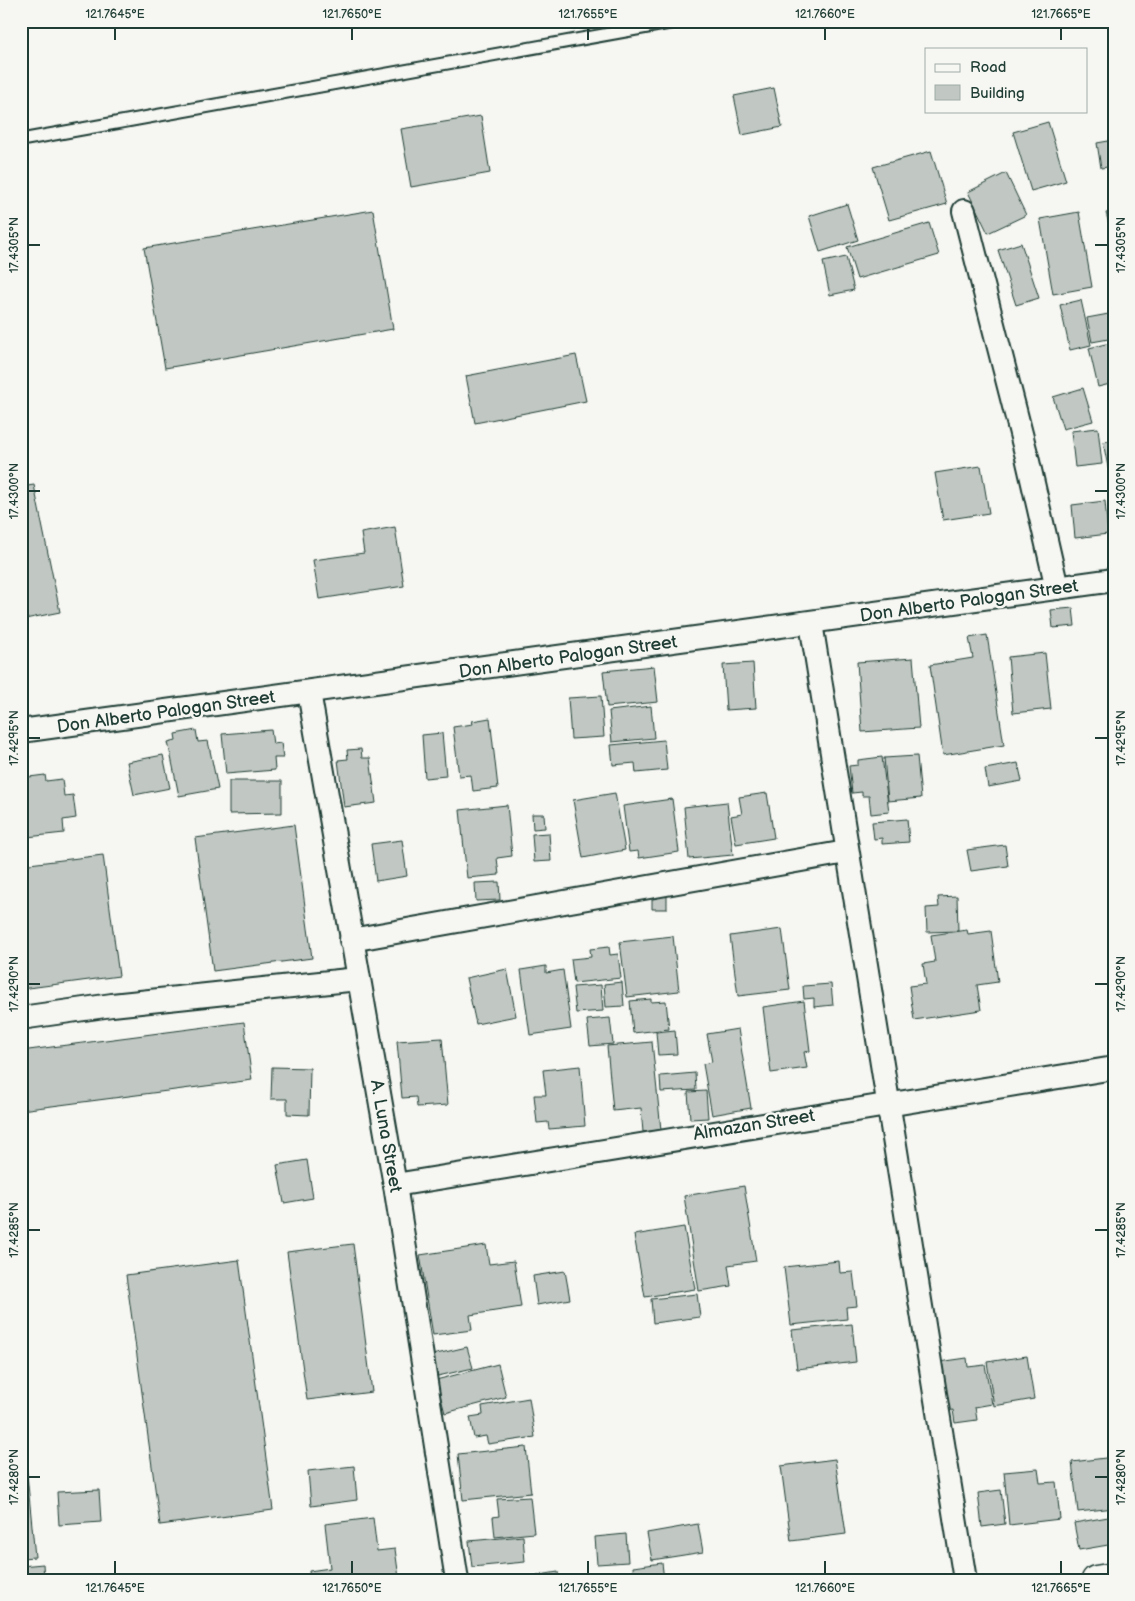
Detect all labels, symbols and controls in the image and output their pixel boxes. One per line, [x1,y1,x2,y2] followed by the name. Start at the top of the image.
[85,7,145,22] text: 121.7645°E
[322,7,382,22] text: 121.7650°E
[559,7,617,22] text: 121.7655°E
[795,7,855,22] text: 121.7660°E
[1031,7,1091,22] text: 121.7665°E
[925,48,1088,112] legend
[970,58,1006,77] text: Road
[970,84,1025,103] text: Building
[7,217,22,273] text: 17.4305°N
[1114,217,1129,273] text: 17.4305°N
[7,463,22,519] text: 17.4300°N
[1114,463,1129,519] text: 17.4300°N
[858,575,1080,627] street label: Don Alberto Palogan Street
[457,631,679,683] street label: Don Alberto Palogan Street
[55,686,277,738] street label: Don Alberto Palogan Street
[7,710,22,766] text: 17.4295°N
[1114,710,1129,766] text: 17.4295°N
[7,956,22,1012] text: 17.4290°N
[1114,956,1129,1012] text: 17.4290°N
[366,1078,406,1194] street label: A. Luna Street
[692,1105,817,1145] street label: Almazan Street
[7,1202,22,1258] text: 17.4285°N
[1114,1202,1129,1258] text: 17.4285°N
[7,1449,22,1505] text: 17.4280°N
[1114,1449,1129,1505] text: 17.4280°N
[85,1581,145,1596] text: 121.7645°E
[322,1581,382,1596] text: 121.7650°E
[559,1581,617,1596] text: 121.7655°E
[795,1581,855,1596] text: 121.7660°E
[1031,1581,1091,1596] text: 121.7665°E

